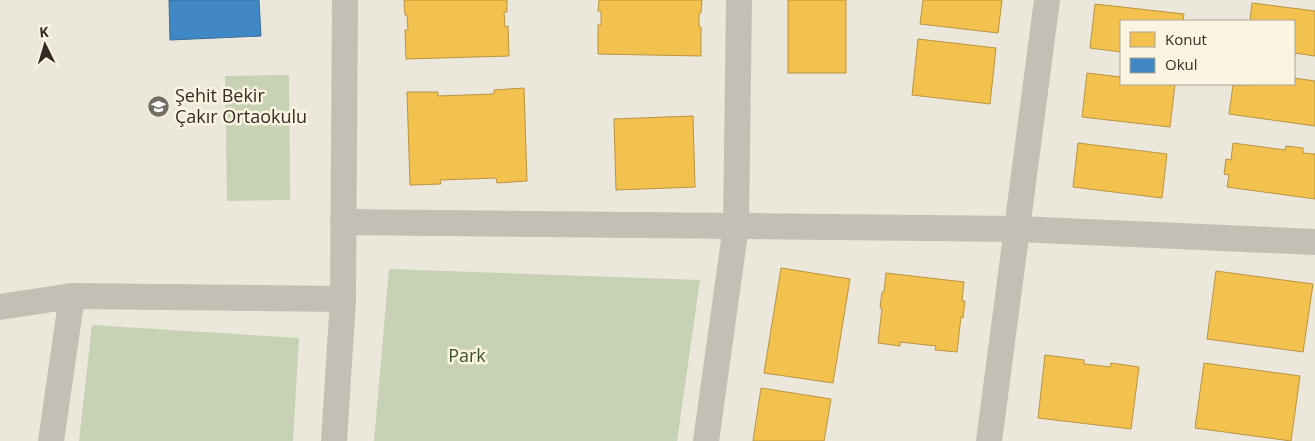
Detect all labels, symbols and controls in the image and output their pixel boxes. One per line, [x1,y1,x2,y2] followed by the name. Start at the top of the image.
[20,20,70,70] north arrow
[1120,20,1295,85] legend
[38,22,50,41] text: K
[1165,29,1207,49] text: Konut
[1165,54,1198,74] text: Okul
[175,83,307,128] place label: Şehit Bekir Çakır Ortaokulu
[147,94,171,118] school or university icon: Şehit Bekir Çakır Ortaokulu
[448,343,486,367] park label: Park

